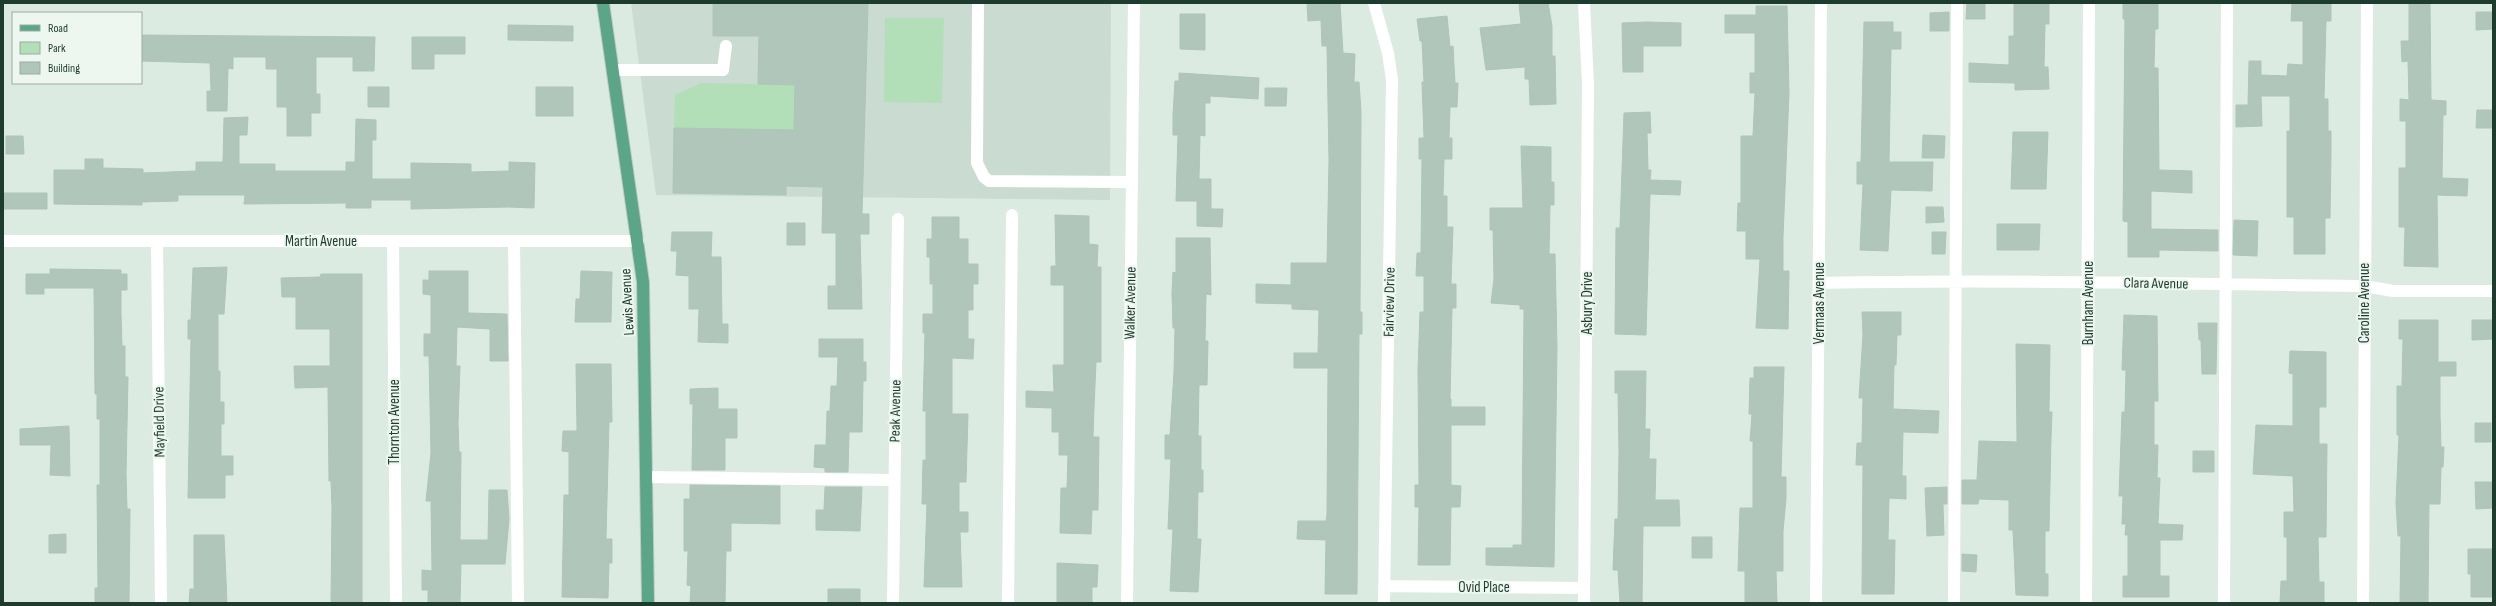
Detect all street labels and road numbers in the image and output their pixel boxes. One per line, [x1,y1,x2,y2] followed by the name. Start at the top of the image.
[285,232,357,251] street label: Martin Avenue
[2079,261,2098,345] street label: Burnham Avenue
[1810,262,1829,344] street label: Vermaas Avenue
[2355,263,2374,343] street label: Caroline Avenue
[1120,266,1141,340] street label: Walker Avenue
[1379,267,1400,337] street label: Fairview Drive
[616,268,639,336] street label: Lewis Avenue
[1578,271,1597,336] street label: Asbury Drive
[2123,273,2189,294] street label: Clara Avenue
[385,379,404,465] street label: Thornton Avenue
[885,379,906,443] street label: Peak Avenue
[149,386,170,458] street label: Mayfield Drive
[1458,578,1510,597] street label: Ovid Place

